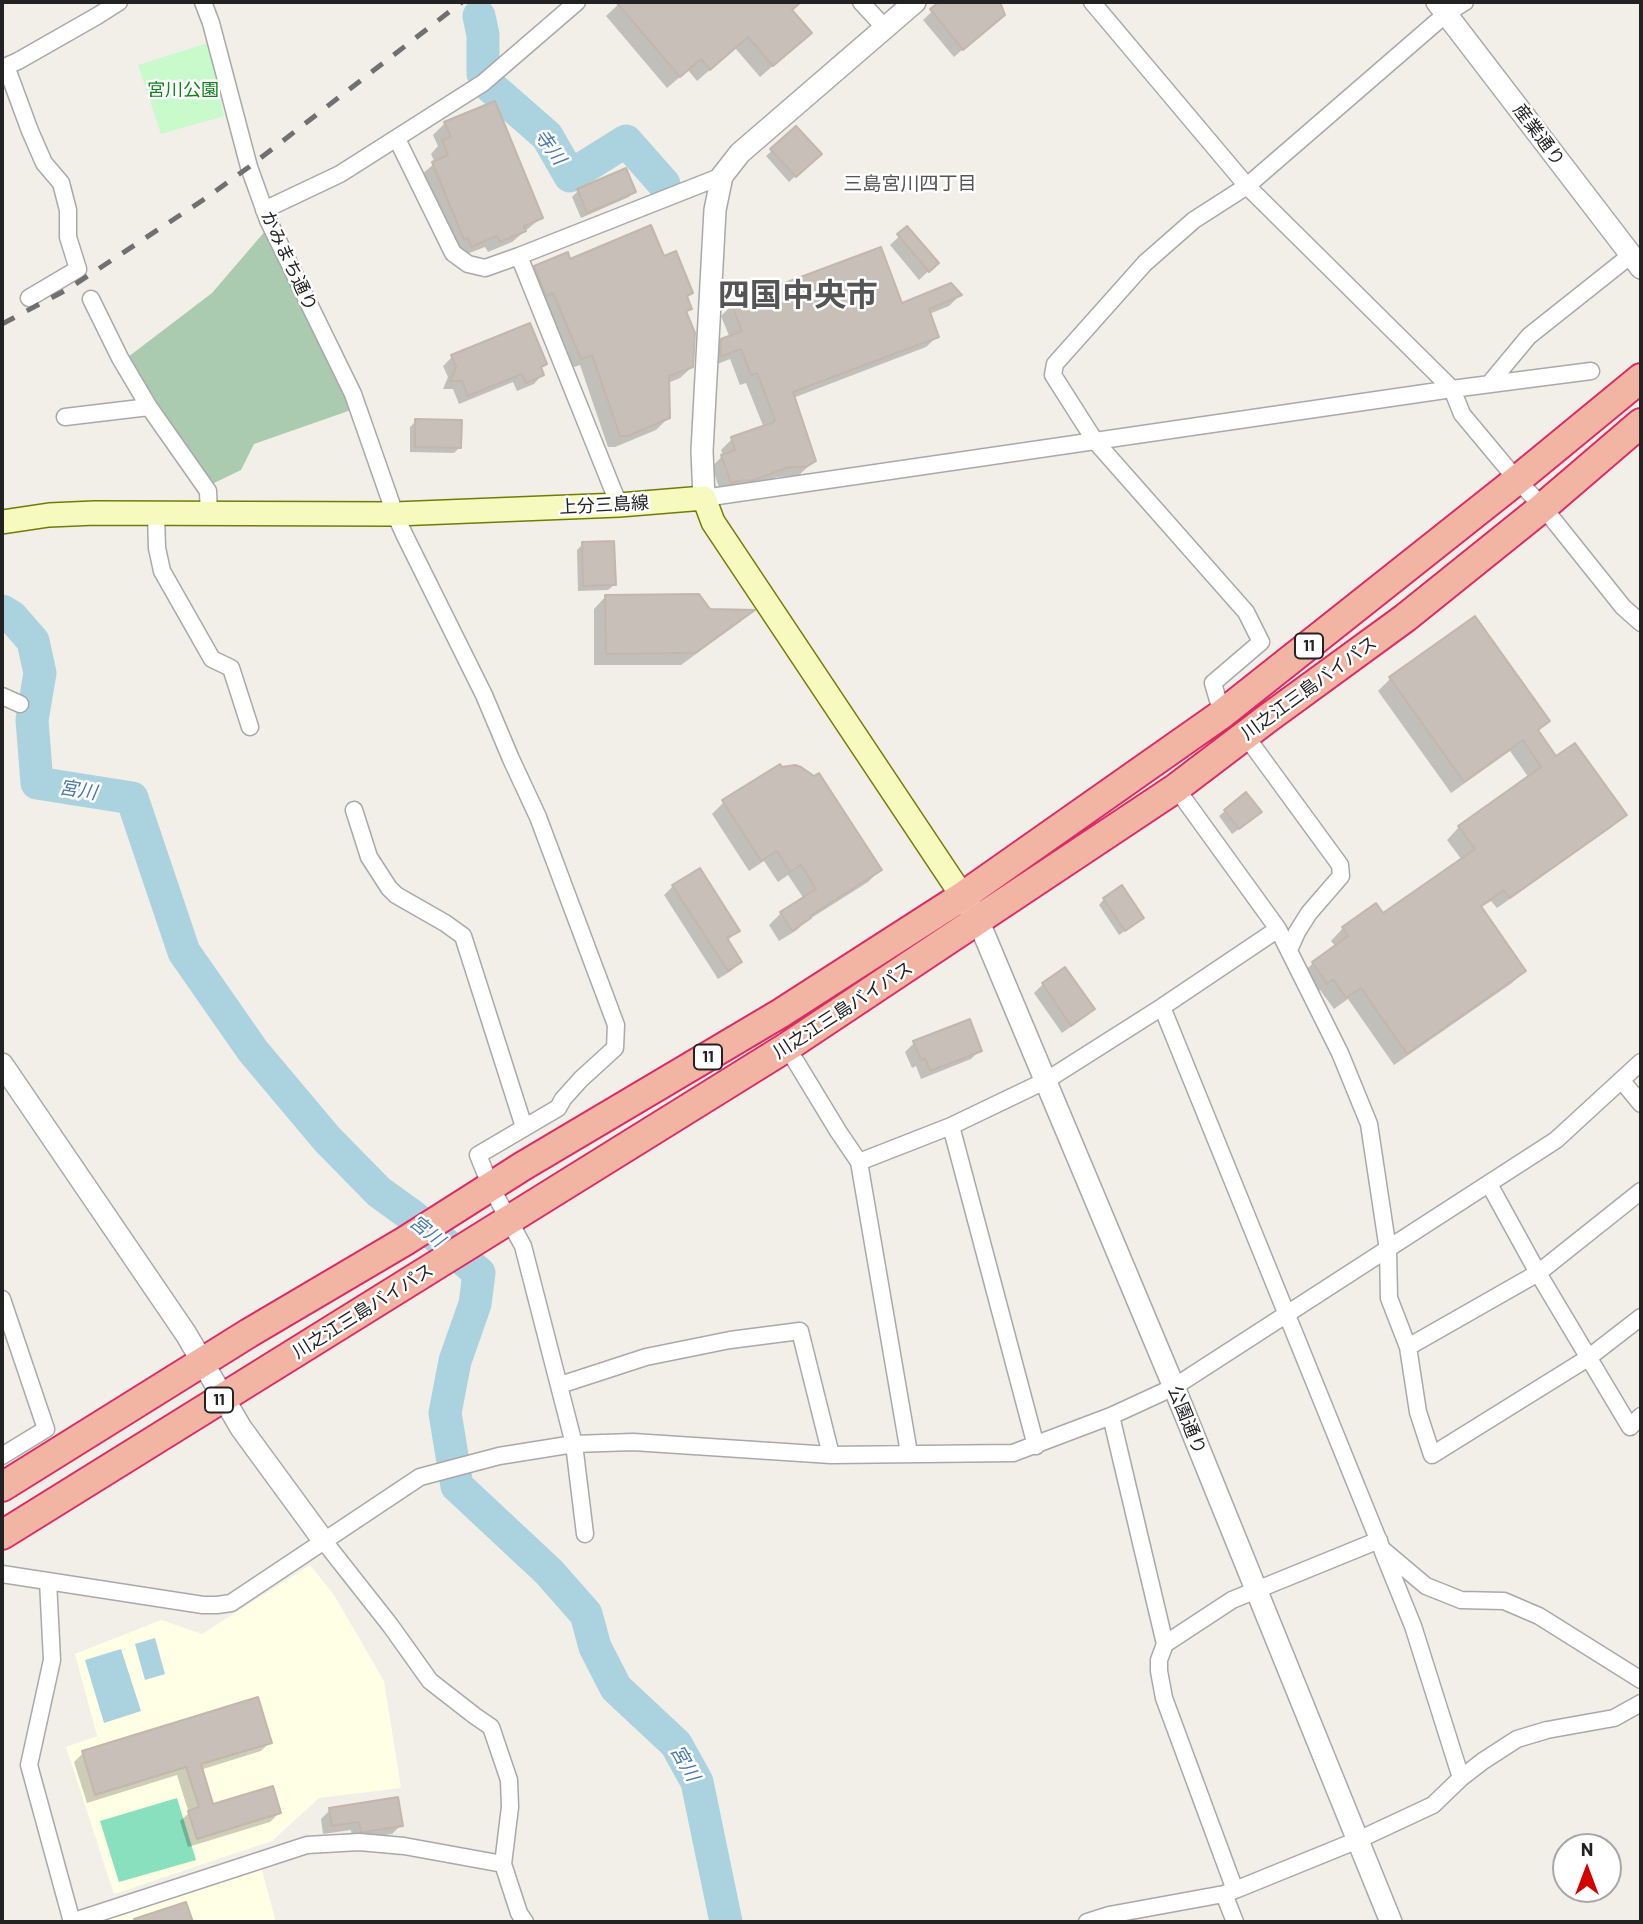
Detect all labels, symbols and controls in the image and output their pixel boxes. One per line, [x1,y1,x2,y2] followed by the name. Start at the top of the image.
[147,79,219,101] park label: 宮川公園
[1509,100,1569,170] street label: 産業通り
[530,125,570,169] water label: 寺川
[844,173,976,195] district label: 三島宮川四丁目
[256,207,322,315] street label: かみまち通り
[718,276,878,314] district label: 四国中央市
[558,492,650,518] street label: 上分三島線
[1237,632,1381,744] street label: 川之江三島バイパス
[1295,634,1323,659] road number: 11
[57,776,99,804] water label: 宮川
[769,957,917,1063] street label: 川之江三島バイパス
[694,1044,722,1070] road number: 11
[405,1210,449,1252] water label: 宮川
[289,1259,437,1363] street label: 川之江三島バイパス
[1164,1383,1210,1457] street label: 公園通り
[205,1388,233,1412] road number: 11
[666,1741,704,1785] water label: 宮川
[1552,1833,1622,1903] north arrow
[1581,1837,1593,1860] text: N

